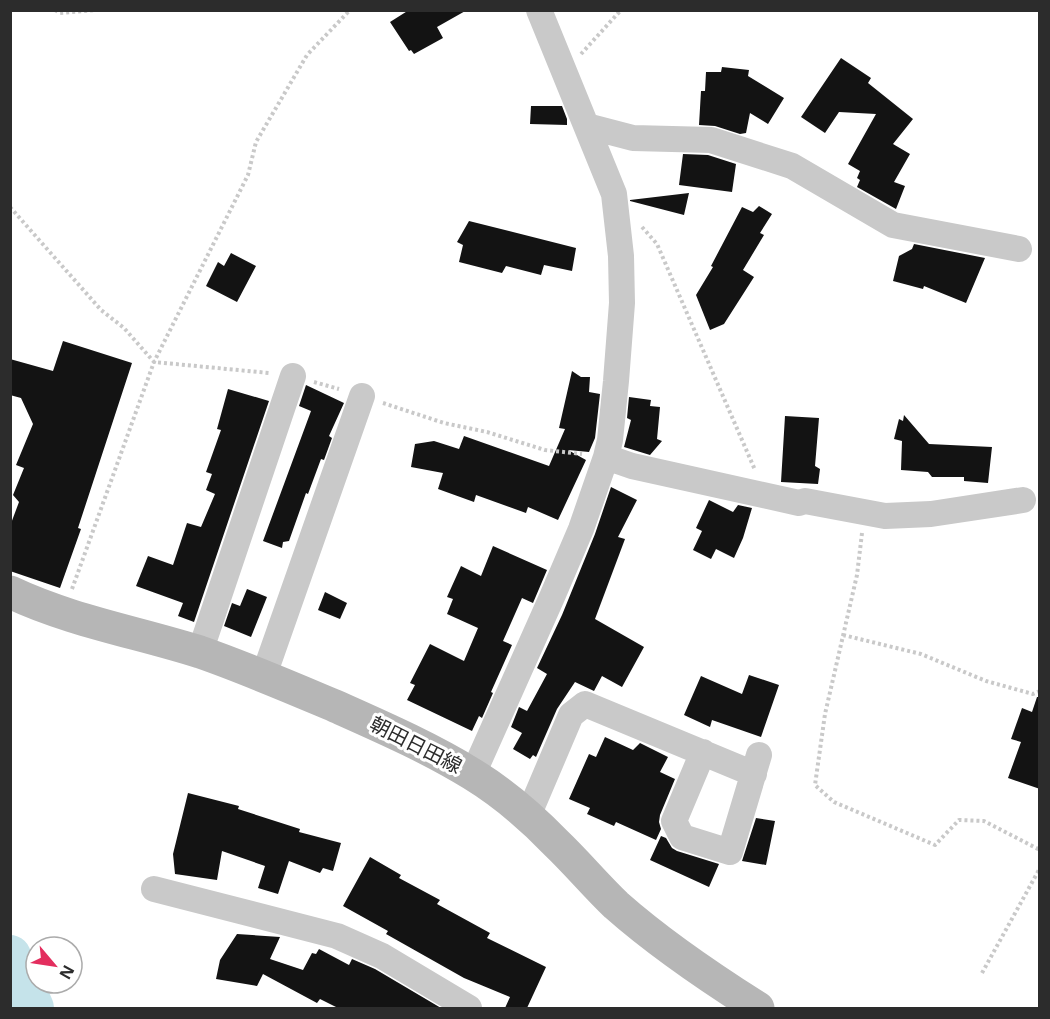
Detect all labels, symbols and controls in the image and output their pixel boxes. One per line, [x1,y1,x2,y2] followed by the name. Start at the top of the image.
[366,710,467,779] street label: 朝田日田線
[24,935,84,995] north arrow
[54,961,80,983] text: N

